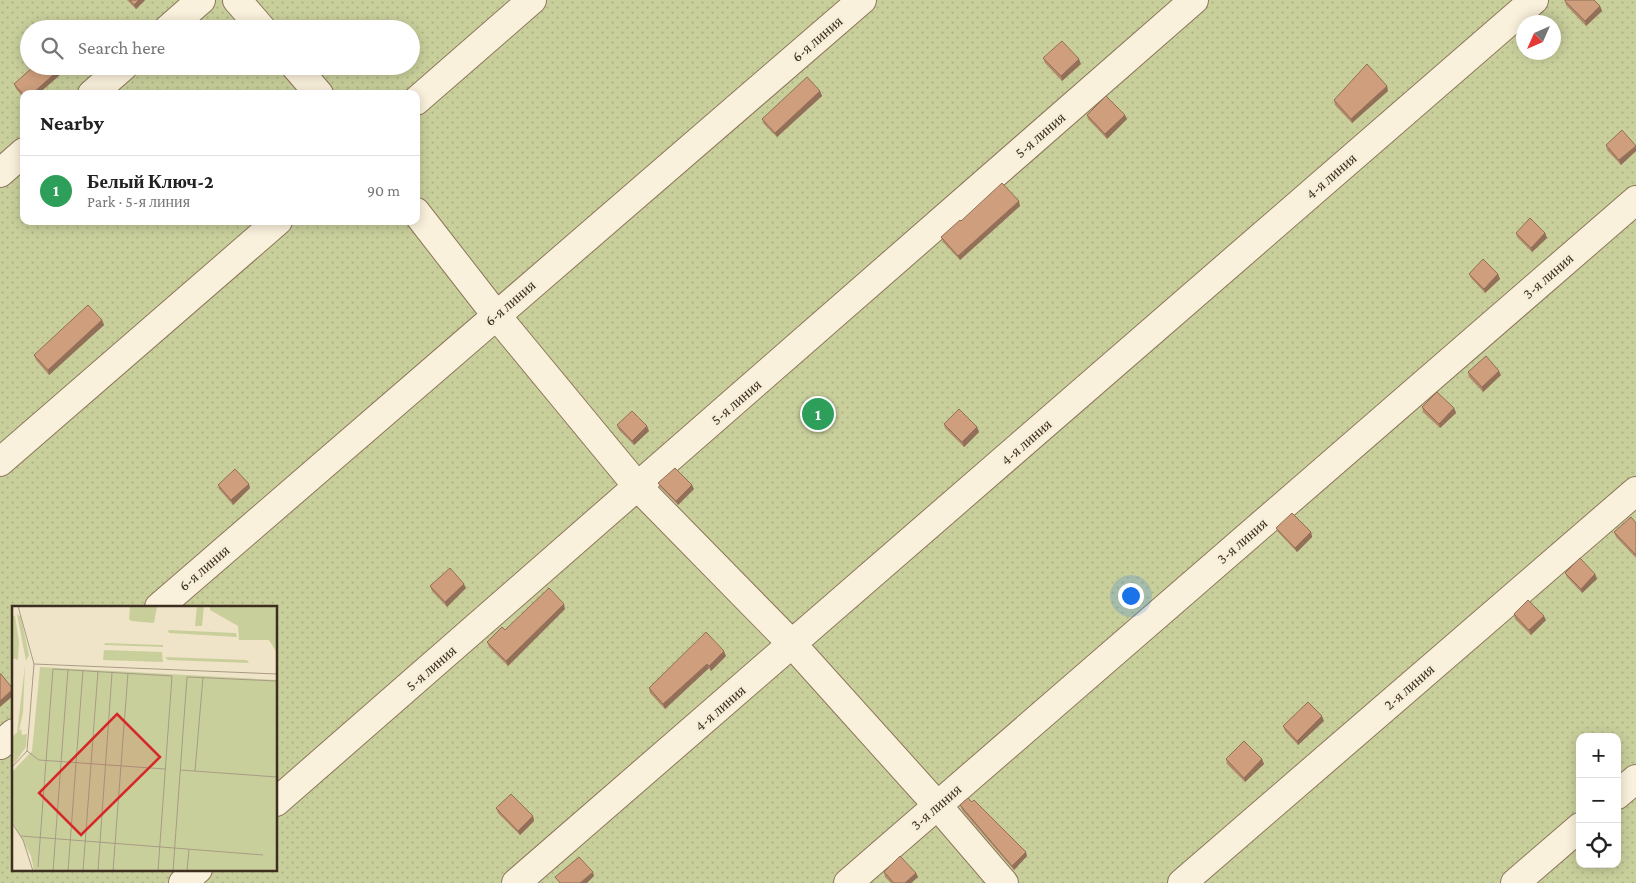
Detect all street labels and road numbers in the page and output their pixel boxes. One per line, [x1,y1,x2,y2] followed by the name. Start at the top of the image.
[789,13,845,65] street label: 6-я линия
[1012,109,1068,161] street label: 5-я линия
[1303,150,1359,202] street label: 4-я линия
[1520,250,1576,302] street label: 3-я линия
[482,277,538,329] street label: 6-я линия
[708,376,764,428] street label: 5-я линия
[998,416,1054,468] street label: 4-я линия
[1214,515,1270,567] street label: 3-я линия
[176,542,232,594] street label: 6-я линия
[403,642,459,694] street label: 5-я линия
[1381,661,1437,713] street label: 2-я линия
[692,682,748,734] street label: 4-я линия
[908,781,964,833] street label: 3-я линия

